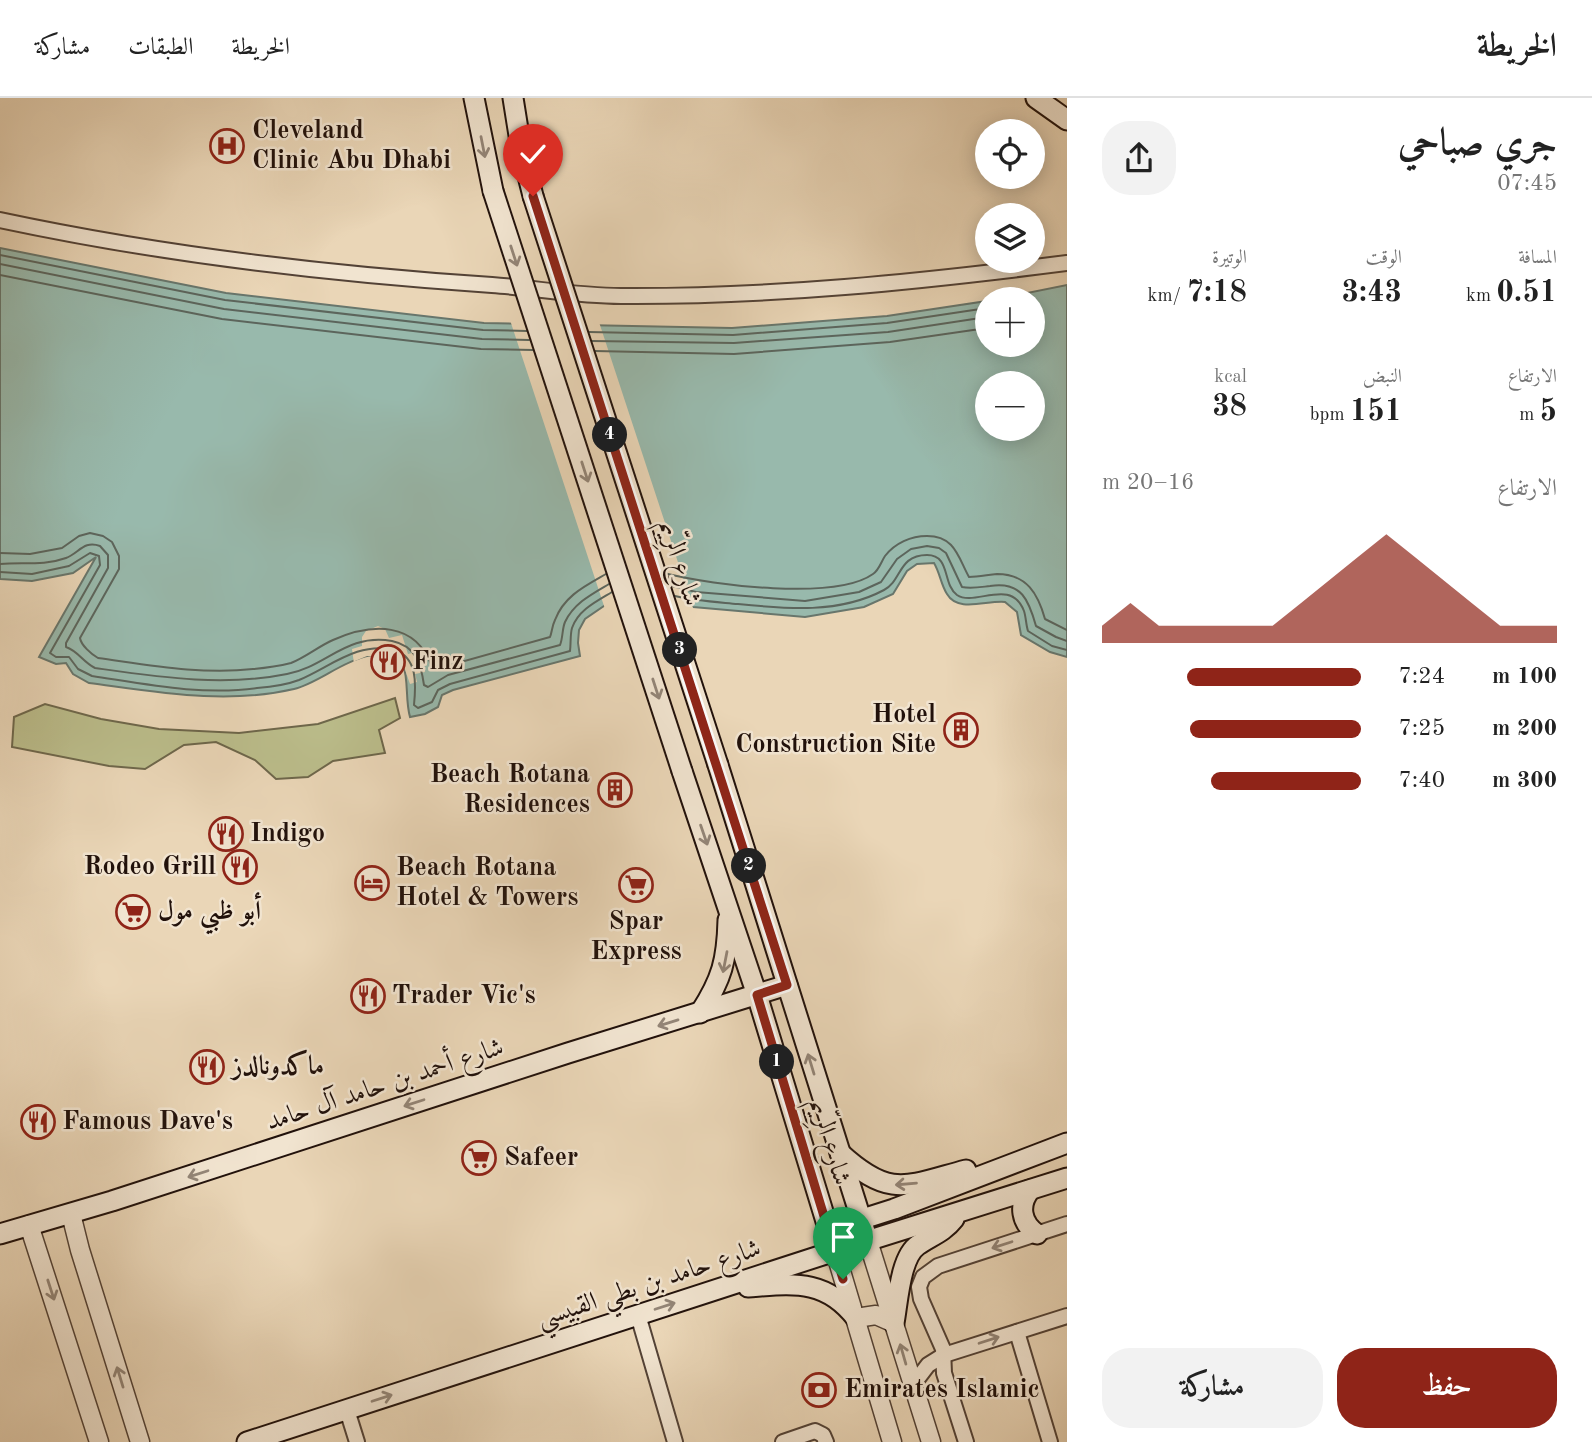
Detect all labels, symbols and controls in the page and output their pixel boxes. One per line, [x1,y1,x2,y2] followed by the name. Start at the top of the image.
[1477,31,1557,64] text: الخريطة
[35,36,90,60] text: مشاركة
[128,36,194,60] text: الطبقات
[232,36,290,60] text: الخريطة
[252,118,451,174] place label: Cleveland Clinic Abu Dhabi
[975,119,1045,441] map controls
[975,119,1045,189] button: locate
[1102,121,1176,195] button: share
[503,124,563,196] pin
[1398,125,1557,163] text: جري صباحي
[208,127,246,165] hospital icon: Cleveland Clinic Abu Dhabi
[477,135,491,158] one-way arrow
[514,135,552,173] icon: check
[1497,172,1557,195] text: 07:45
[975,203,1045,273] button: layers
[509,245,522,267] one-way arrow
[1212,249,1247,268] text: الوتيرة
[1366,249,1402,268] text: الوقت
[1518,249,1557,268] text: المسافة
[1186,278,1247,308] text: 7:18
[1341,278,1402,308] text: 3:43
[1496,278,1557,308] text: 0.51
[975,287,1045,357] button: +
[1148,287,1186,306] text: /km
[1466,287,1496,306] text: km
[1214,368,1247,387] text: kcal
[1363,368,1402,387] text: النبض
[1508,368,1557,387] text: الارتفاع
[975,371,1045,441] button: −
[1212,392,1247,422] text: 38
[1350,397,1402,427] text: 151
[1540,397,1557,427] text: 5
[1310,406,1350,425] text: bpm
[1519,406,1540,425] text: m
[592,418,628,452] pin: 4
[604,425,615,444] text: 4
[580,461,592,483] one-way arrow
[1102,471,1194,494] text: 16–20 m
[1497,477,1557,500] text: الارتفاع
[645,515,712,612] street label: شارع الرِّيم
[662,632,698,668] pin: 3
[674,640,685,659] text: 3
[369,643,407,681] restaurant icon: Finz
[412,649,464,675] place label: Finz
[1399,665,1445,688] text: 7:24
[1492,665,1557,688] text: 100 m
[650,677,663,699] one-way arrow
[735,702,936,758] place label: Hotel Construction Site
[942,711,980,749] building icon: Hotel Construction Site
[1399,717,1445,740] text: 7:25
[1492,717,1557,740] text: 200 m
[430,762,590,818] place label: Beach Rotana Residences
[1399,769,1445,792] text: 7:40
[1492,769,1557,792] text: 300 m
[596,771,634,809] building icon: Beach Rotana Residences
[207,815,245,853] restaurant icon: Indigo
[250,821,325,847] place label: Indigo
[699,824,711,846] one-way arrow
[221,848,259,886] restaurant icon: Rodeo Grill
[732,848,766,884] pin: 2
[84,854,216,880] place label: Rodeo Grill
[396,855,578,911] place label: Beach Rotana Hotel & Towers
[743,856,754,875] text: 2
[353,864,391,902] hotel icon: Beach Rotana Hotel & Towers
[617,866,655,904] supermarket icon: Spar Express
[158,892,262,935] place label: أبو ظبي مول
[114,893,152,931] supermarket icon: أبو ظبي مول
[590,909,682,965] place label: Spar Express
[717,950,731,973] one-way arrow
[349,977,387,1015] restaurant icon: Trader Vic's
[392,983,536,1009] place label: Trader Vic's
[658,1017,680,1030] one-way arrow
[261,1029,509,1142] street label: شارع أحمد بن حامد آل حامد
[760,1044,794,1080] pin: 1
[188,1048,226,1086] restaurant icon: ماكدونالدز
[229,1049,324,1081] place label: ماكدونالدز
[771,1052,782,1071] text: 1
[804,1053,817,1075] one-way arrow
[796,1094,861,1191] street label: شارع الرِّيم
[403,1097,425,1110] one-way arrow
[19,1103,57,1141] restaurant icon: Famous Dave's
[62,1109,233,1135] place label: Famous Dave's
[460,1139,498,1177] supermarket icon: Safeer
[504,1145,578,1171] place label: Safeer
[187,1169,209,1181] one-way arrow
[895,1178,918,1191] one-way arrow
[813,1207,873,1279] pin
[824,1218,862,1256] icon: arrive
[534,1236,767,1342] street label: شارع حامد بن بطي القبيسي
[991,1239,1013,1252] one-way arrow
[45,1279,58,1301] one-way arrow
[654,1299,676,1312] one-way arrow
[978,1333,1000,1346] one-way arrow
[895,1343,908,1365] one-way arrow
[1102,1348,1323,1428] button: مشاركة
[1337,1348,1557,1428] button: حفظ
[113,1366,126,1388] one-way arrow
[800,1371,838,1409] bank icon: Emirates Islamic
[844,1377,1040,1403] place label: Emirates Islamic
[371,1391,393,1404] one-way arrow

